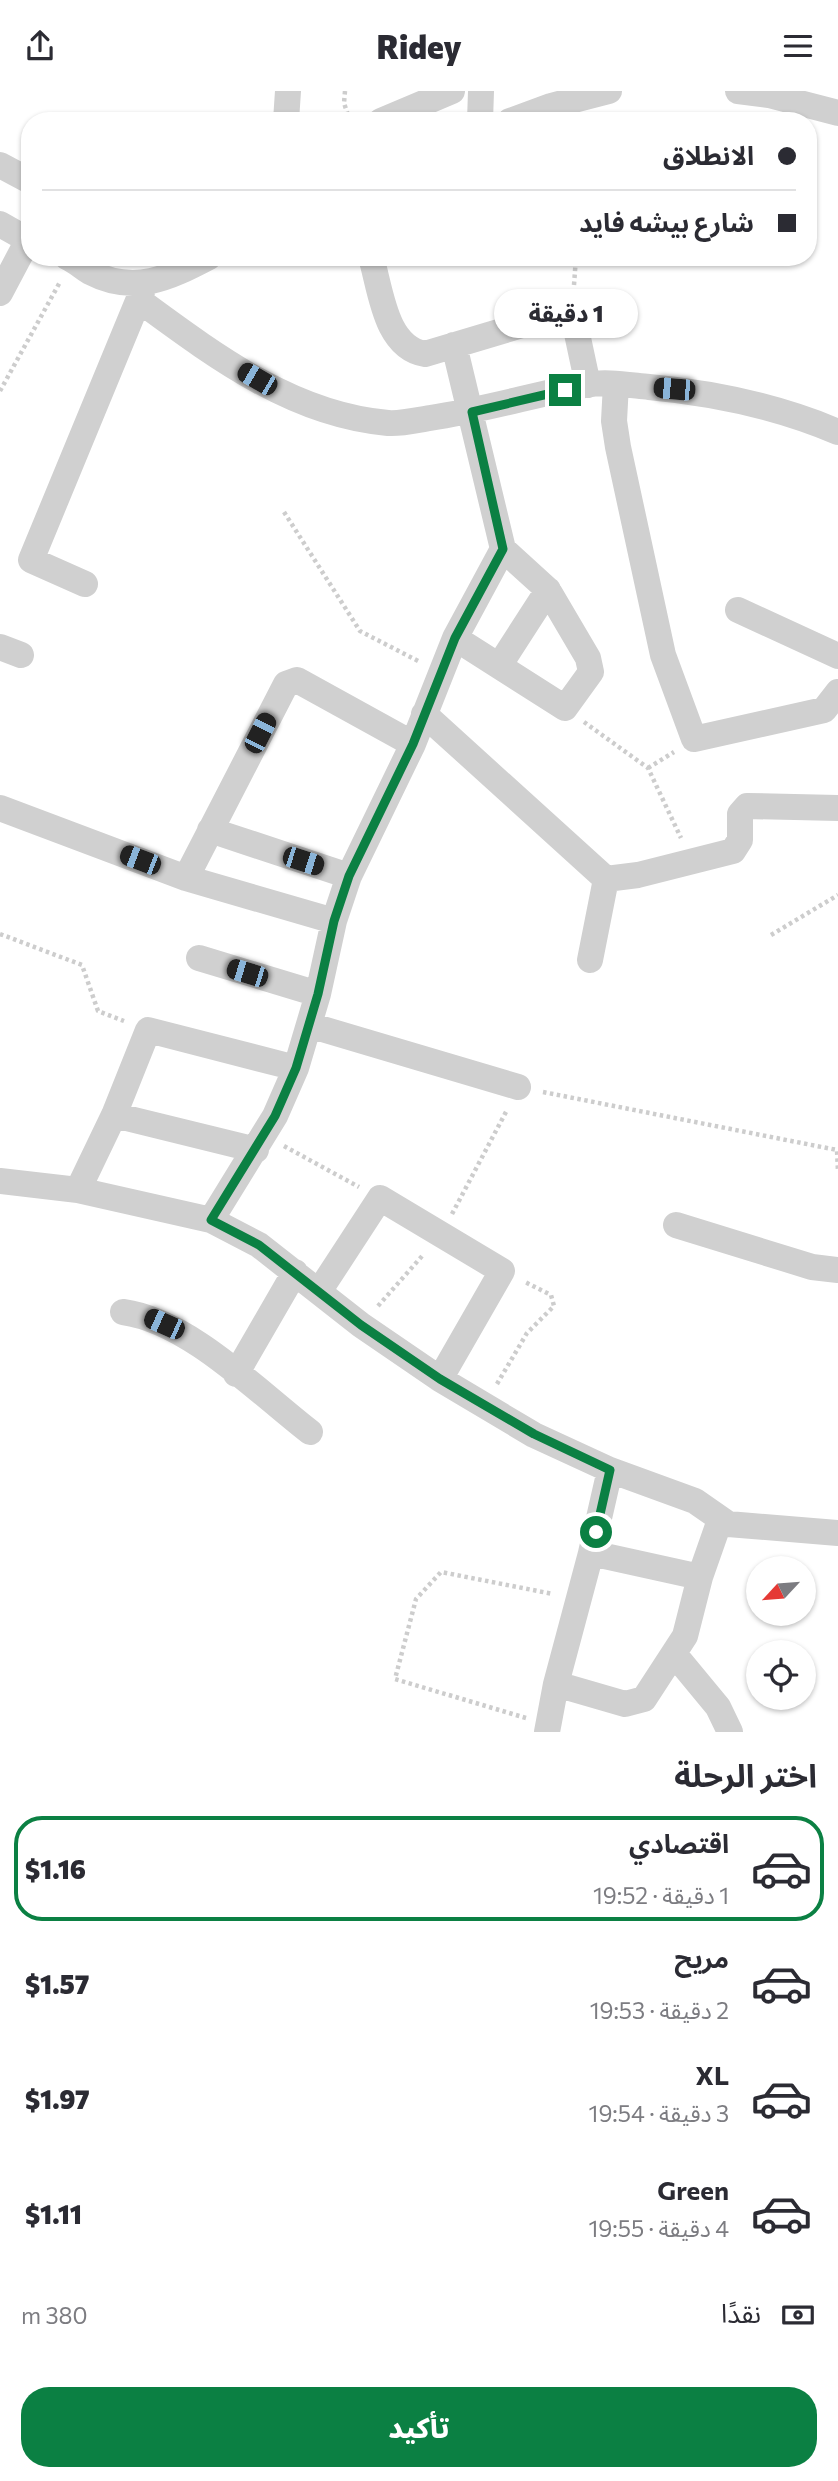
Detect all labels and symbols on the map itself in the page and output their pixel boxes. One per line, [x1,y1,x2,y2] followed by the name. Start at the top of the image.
[493,289,637,337] callout: 1 دقيقة
[234,359,281,399] car
[549,374,581,406] route end
[653,377,696,401] car
[242,710,279,756] car
[117,843,164,877] car
[280,845,327,877] car
[224,957,271,989] car
[141,1306,188,1342] car
[580,1516,612,1548] route start
[746,1556,816,1626] north arrow

